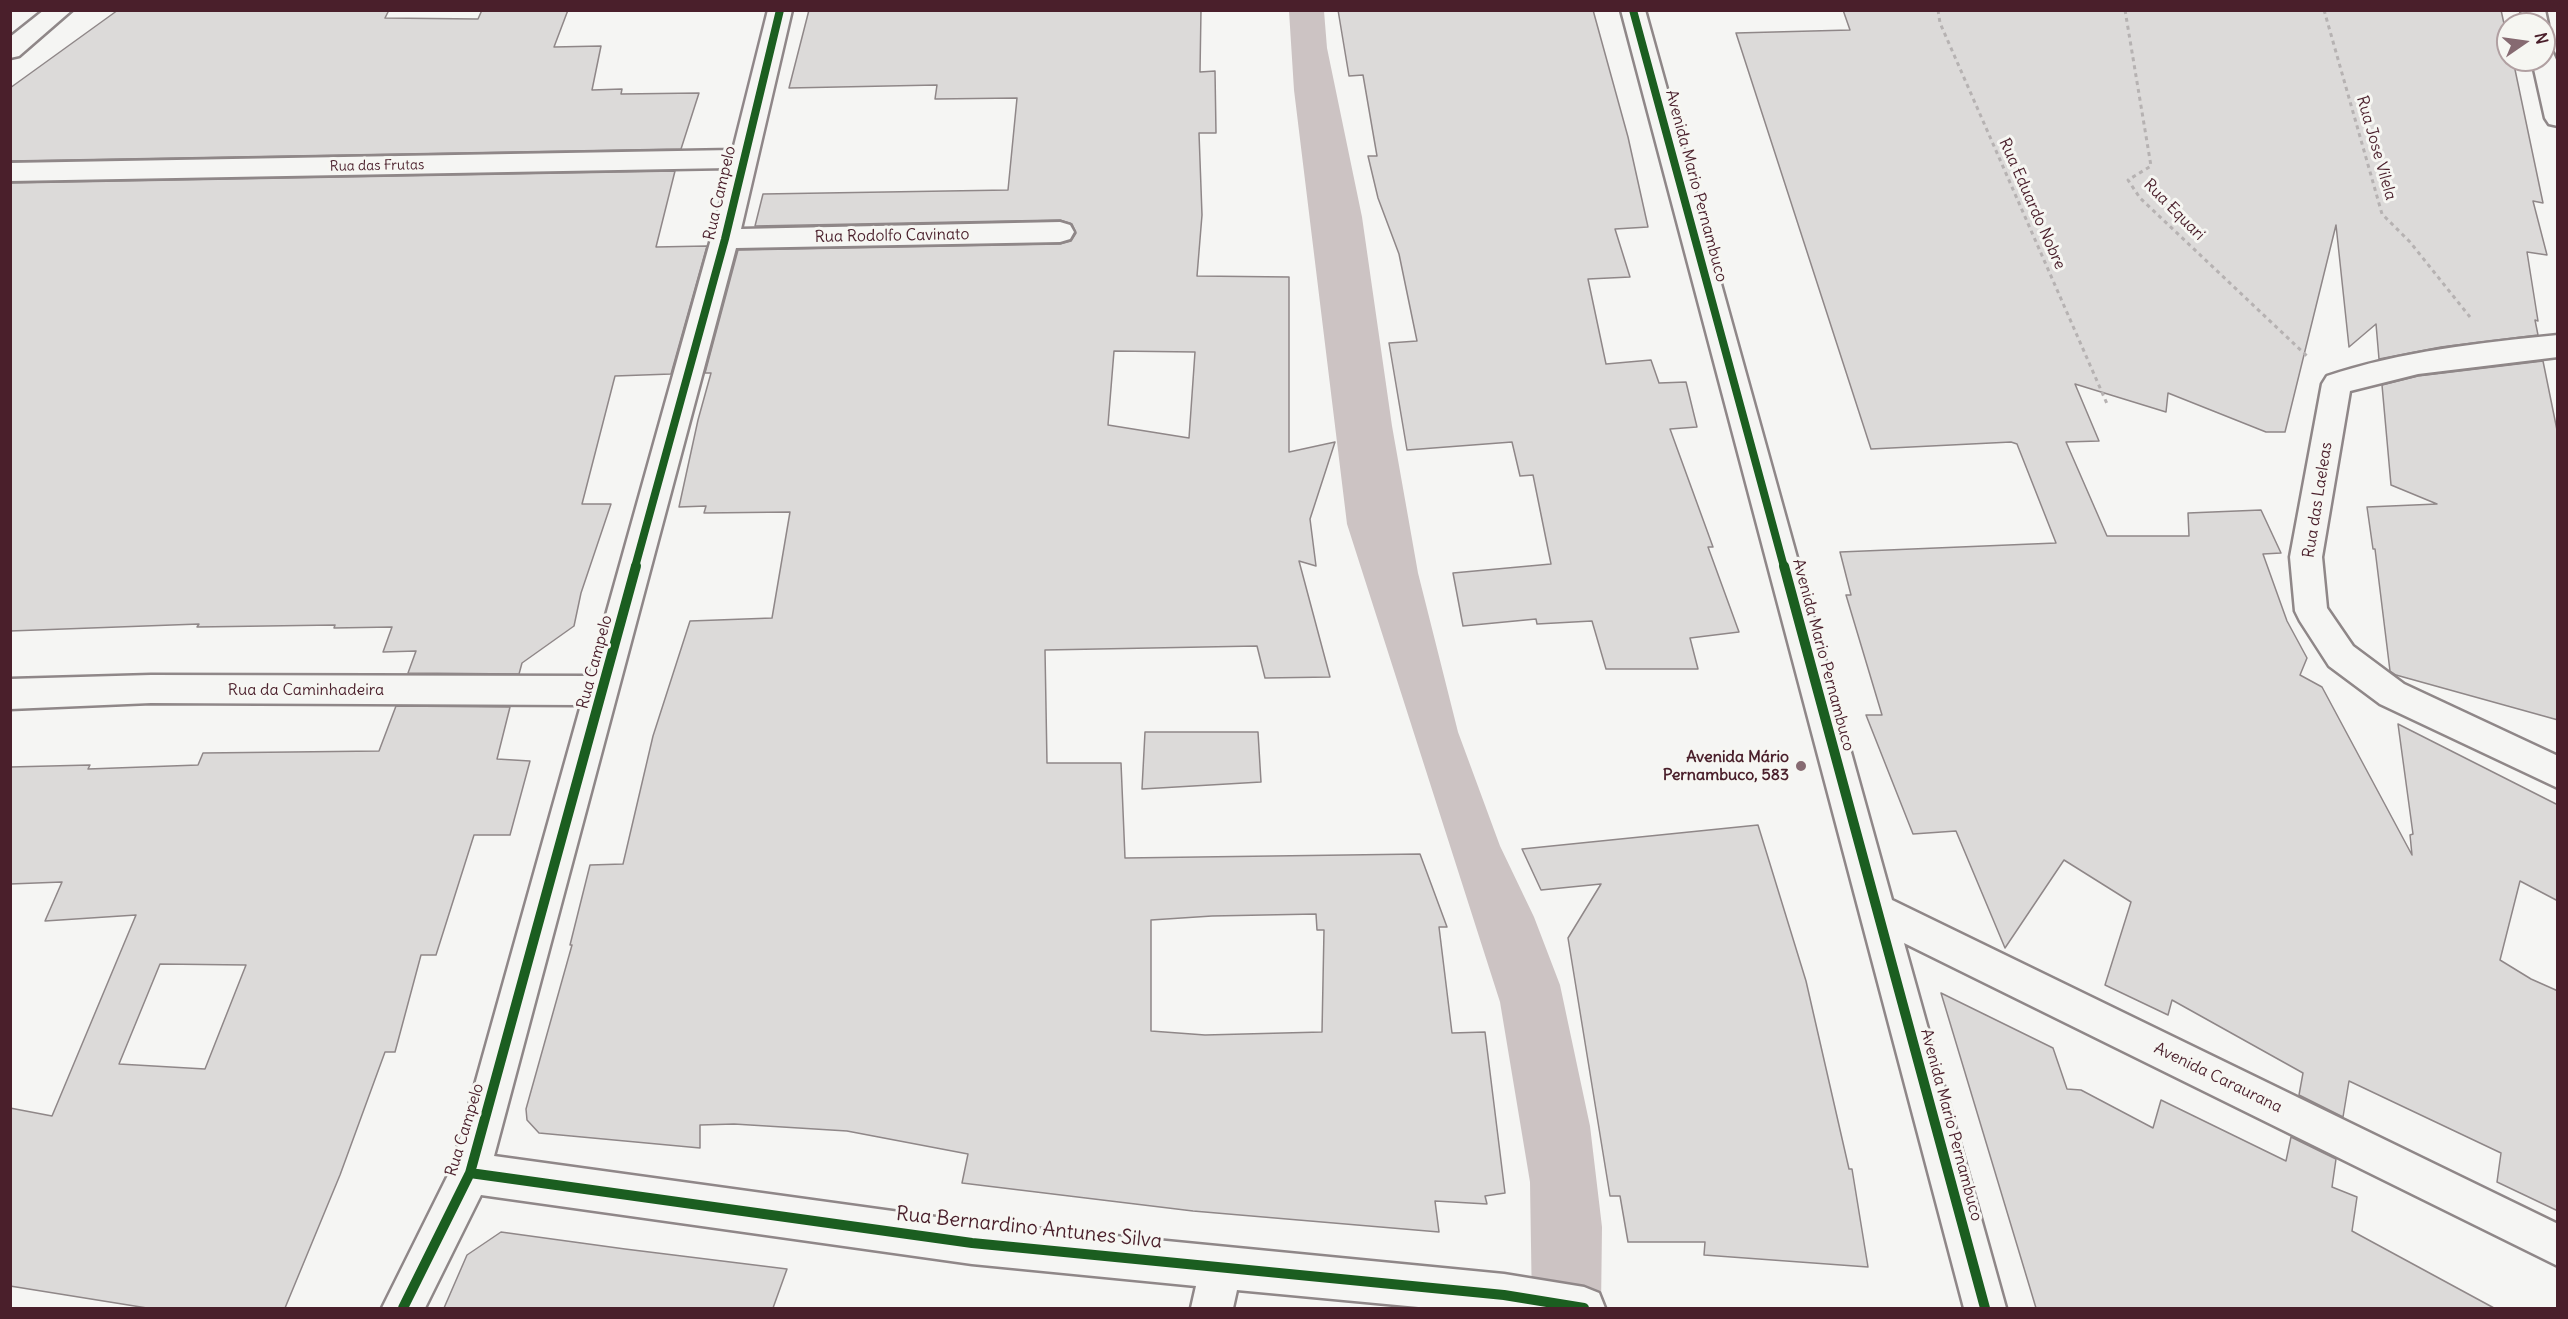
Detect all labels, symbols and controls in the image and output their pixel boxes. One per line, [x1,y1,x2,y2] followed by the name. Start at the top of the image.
[2496,12,2556,72] north arrow
[2531,31,2553,46] text: N
[1661,88,1731,284] street label: Avenida Mario Pernambuco
[2352,94,2400,202] street label: Rua Jose Vilela
[1995,136,2069,272] street label: Rua Eduardo Nobre
[700,144,740,242] street label: Rua Campelo
[330,157,424,175] street label: Rua das Frutas
[2139,175,2209,245] street label: Rua Equari
[814,225,970,247] street label: Rua Rodolfo Cavinato
[2299,441,2337,559] street label: Rua das Laeleas
[1788,557,1858,753] street label: Avenida Mario Pernambuco
[573,613,617,711] street label: Rua Campelo
[228,680,384,700] street label: Rua da Caminhadeira
[1663,747,1789,785] place label: Avenida Mário Pernambuco, 583
[1794,759,1808,773] marker: Avenida Mário Pernambuco, 583
[1916,1027,1986,1223] street label: Avenida Mario Pernambuco
[2151,1039,2285,1117] street label: Avenida Caraurana
[442,1081,488,1179] street label: Rua Campelo
[895,1202,1163,1254] street label: Rua Bernardino Antunes Silva

